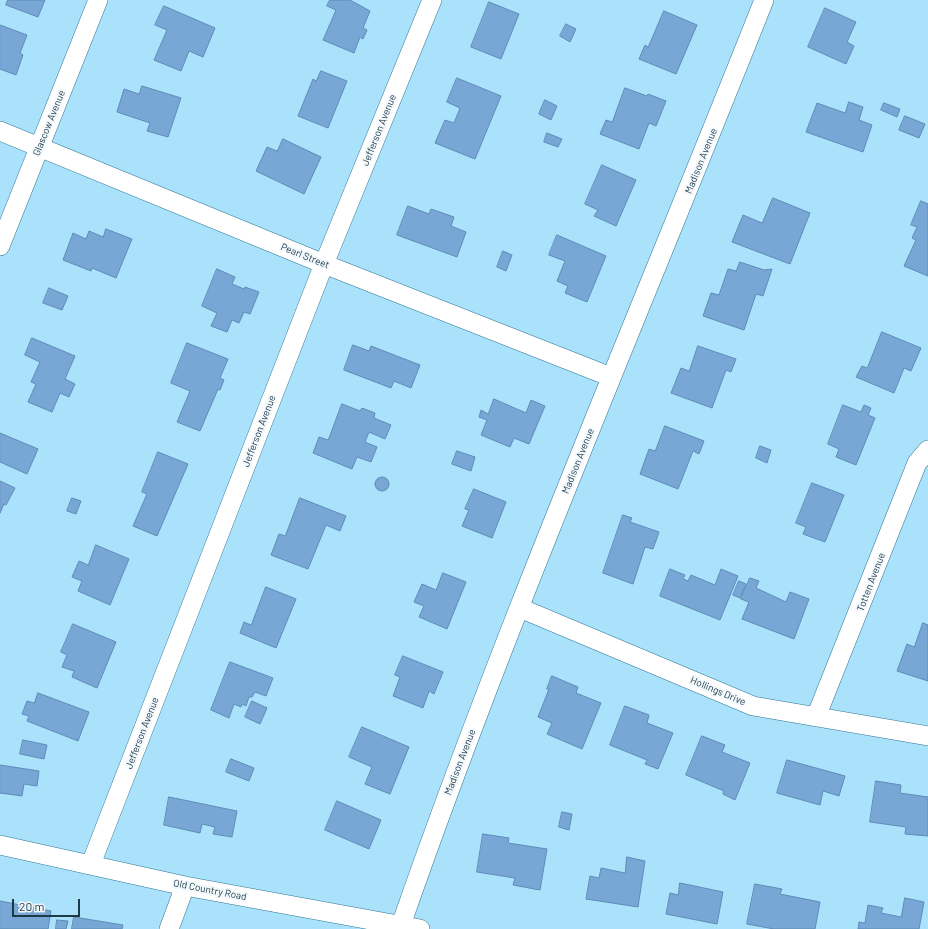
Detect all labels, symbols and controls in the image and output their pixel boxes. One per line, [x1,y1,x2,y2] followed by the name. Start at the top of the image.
[30,88,68,158] street label: Glascow Avenue
[359,92,399,168] street label: Jefferson Avenue
[682,126,720,196] street label: Madison Avenue
[279,241,331,271] street label: Pearl Street
[240,393,278,469] street label: Jefferson Avenue
[559,426,597,496] street label: Madison Avenue
[854,551,888,613] street label: Totten Avenue
[689,674,747,708] street label: Hollings Drive
[123,695,161,771] street label: Jefferson Avenue
[442,727,478,797] street label: Madison Avenue
[172,877,248,903] street label: Old Country Road
[14,891,82,917] scale bar
[19,899,45,913] text: 20 m

